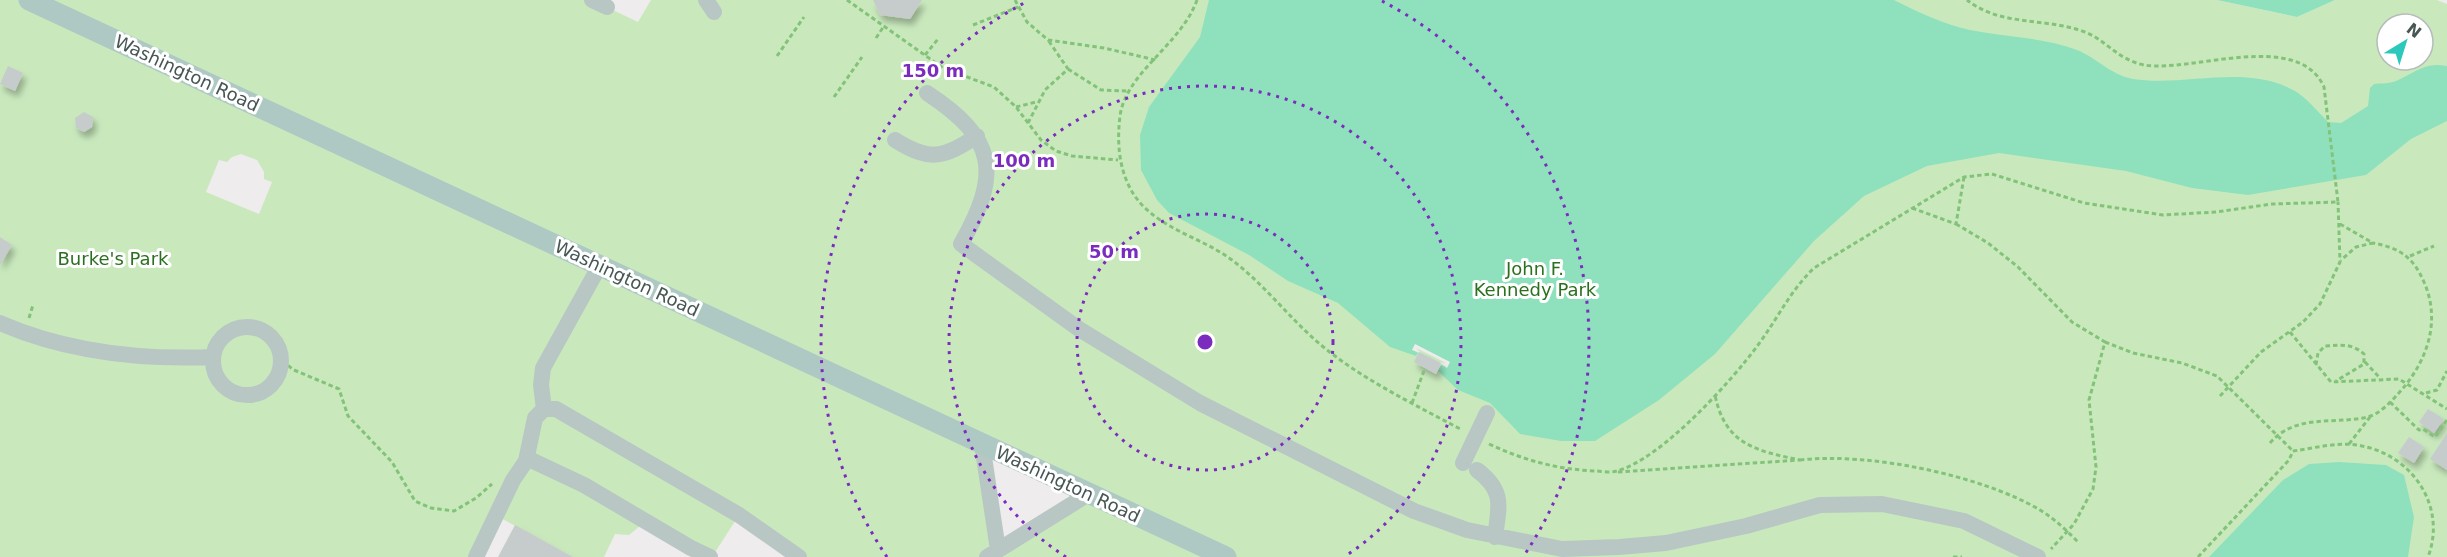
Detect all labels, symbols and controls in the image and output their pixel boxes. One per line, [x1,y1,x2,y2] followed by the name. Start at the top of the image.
[2375,12,2435,72] north arrow
[2403,19,2425,42] text: N
[112,30,262,116] street label: Washington Road
[902,60,964,81] text: 150 m
[993,150,1055,171] text: 100 m
[552,235,702,321] street label: Washington Road
[1089,241,1139,262] text: 50 m
[58,248,169,269] park label: Burke's Park
[1474,258,1597,300] park label: John F. Kennedy Park
[1195,332,1215,352] centre of rings
[993,441,1143,527] street label: Washington Road

